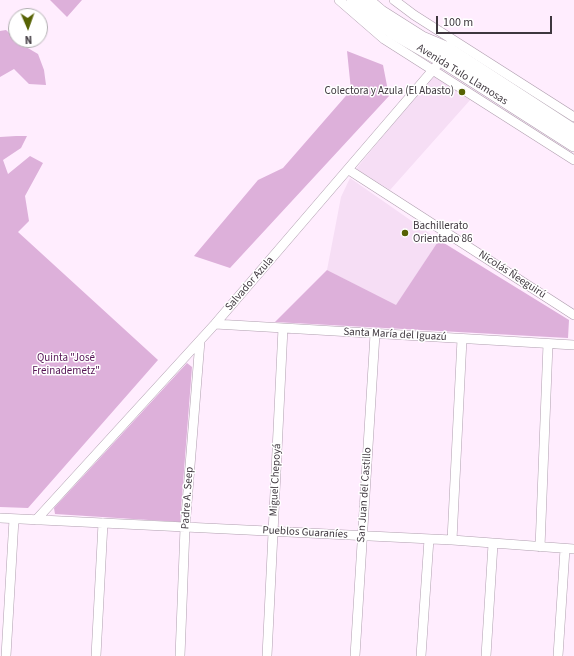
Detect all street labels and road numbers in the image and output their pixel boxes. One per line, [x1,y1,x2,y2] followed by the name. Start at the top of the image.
[414,42,510,108] street label: Avenida Tulo Llamosas
[476,248,548,302] street label: Nicolás Ñeeguirú
[223,254,277,314] street label: Salvador Azula
[343,326,447,344] street label: Santa María del Iguazú
[268,443,284,517] street label: Miguel Chepoyá
[355,447,375,543] street label: San Juan del Castillo
[179,466,197,530] street label: Padre A. Seep
[262,524,348,542] street label: Pueblos Guaraníes

